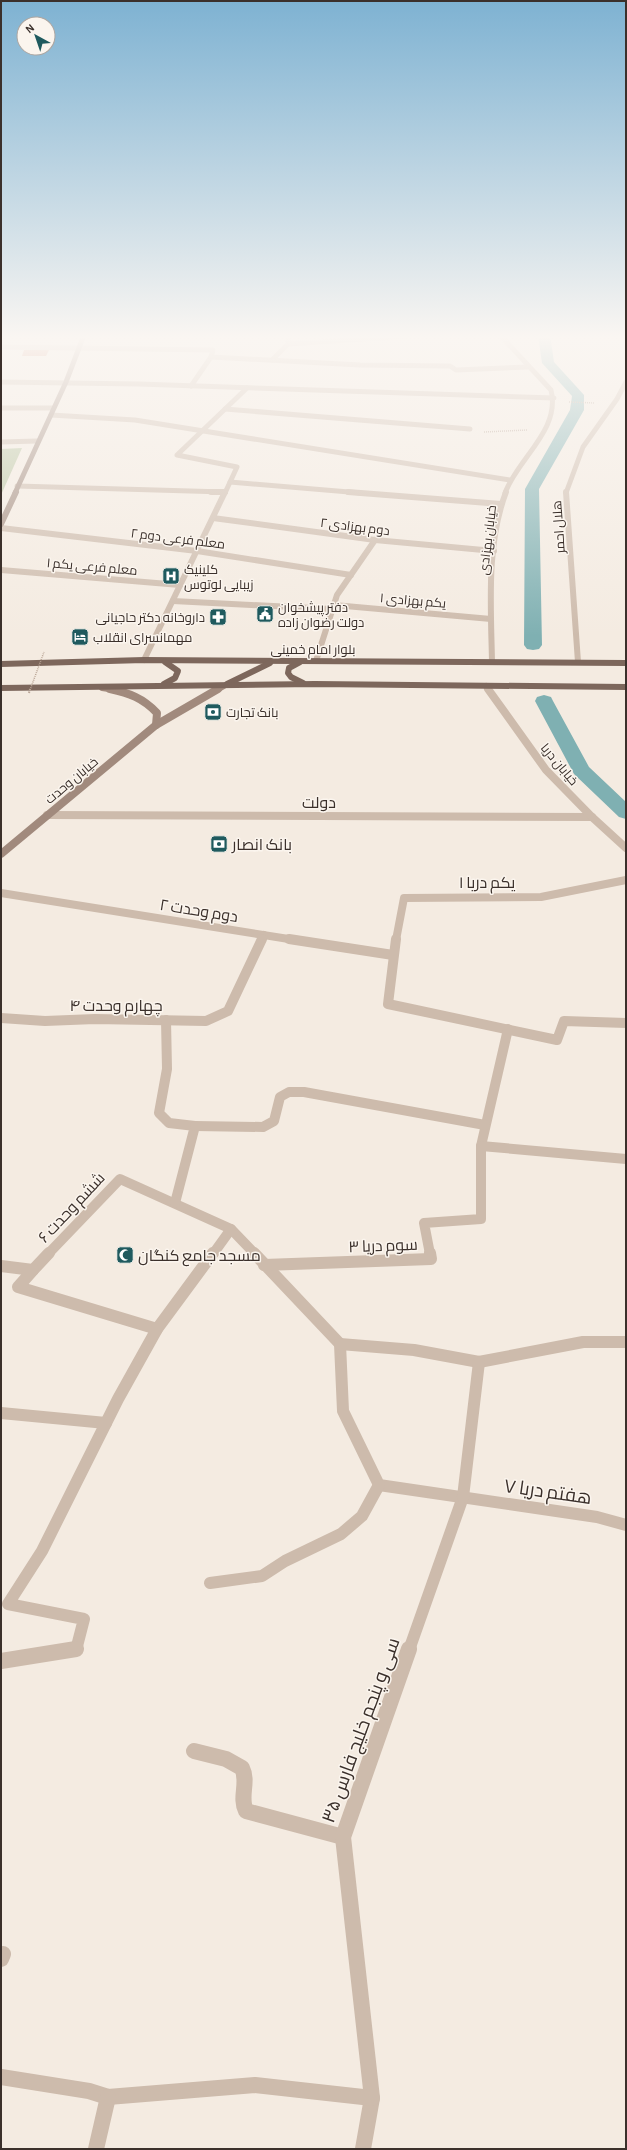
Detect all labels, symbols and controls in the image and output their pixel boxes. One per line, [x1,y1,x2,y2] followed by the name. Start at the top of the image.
[16,16,56,56] north arrow
[23,22,36,35] text: N
[551,500,569,555] street label: هلال احمر
[478,504,499,576] street label: خیابان بهزادی
[319,517,390,540] street label: دوم بهزادی ۲
[130,527,226,554] street label: معلم فرعی دوم ۲
[46,557,138,580] street label: معلم فرعی یکم ۱
[184,564,253,592] place label: کلینیک زیبایی لوتوس
[161,566,181,586] hospital icon: کلینیک زیبایی لوتوس
[379,592,447,613] street label: یکم بهزادی ۱
[278,601,364,630] place label: دفتر پیشخوان دولت رضوان زاده
[255,604,275,624] public building icon: دفتر پیشخوان دولت رضوان زاده
[208,607,228,627] pharmacy icon: داروخانه دکتر حاجیانی
[95,612,205,625] place label: داروخانه دکتر حاجیانی
[70,627,90,647] hotel icon: مهمانسرای انقلاب
[93,632,192,645] place label: مهمانسرای انقلاب
[270,644,356,659] street label: بلوار امام خمینی
[203,702,223,722] bank icon: بانک تجارت
[226,707,278,720] place label: بانک تجارت
[538,742,580,788] street label: خیابان دریا
[43,755,101,807] street label: خیابان وحدت
[302,795,336,812] street label: دولت
[209,834,229,854] bank icon: بانک انصار
[231,837,292,854] place label: بانک انصار
[459,875,516,894] street label: یکم دریا ۱
[158,897,239,928] street label: دوم وحدت ۲
[69,998,163,1017] street label: چهارم وحدت ۴
[35,1169,110,1248] street label: ششم وحدت ۶
[348,1237,418,1258] street label: سوم دریا ۳
[115,1245,135,1265] mosque icon: مسجد جامع کنگان
[138,1248,261,1267] place label: مسجد جامع کنگان
[502,1477,593,1511] street label: هفتم دریا ۷
[319,1635,407,1827] street label: سی و پنجم خلیج فارس ۳۵

